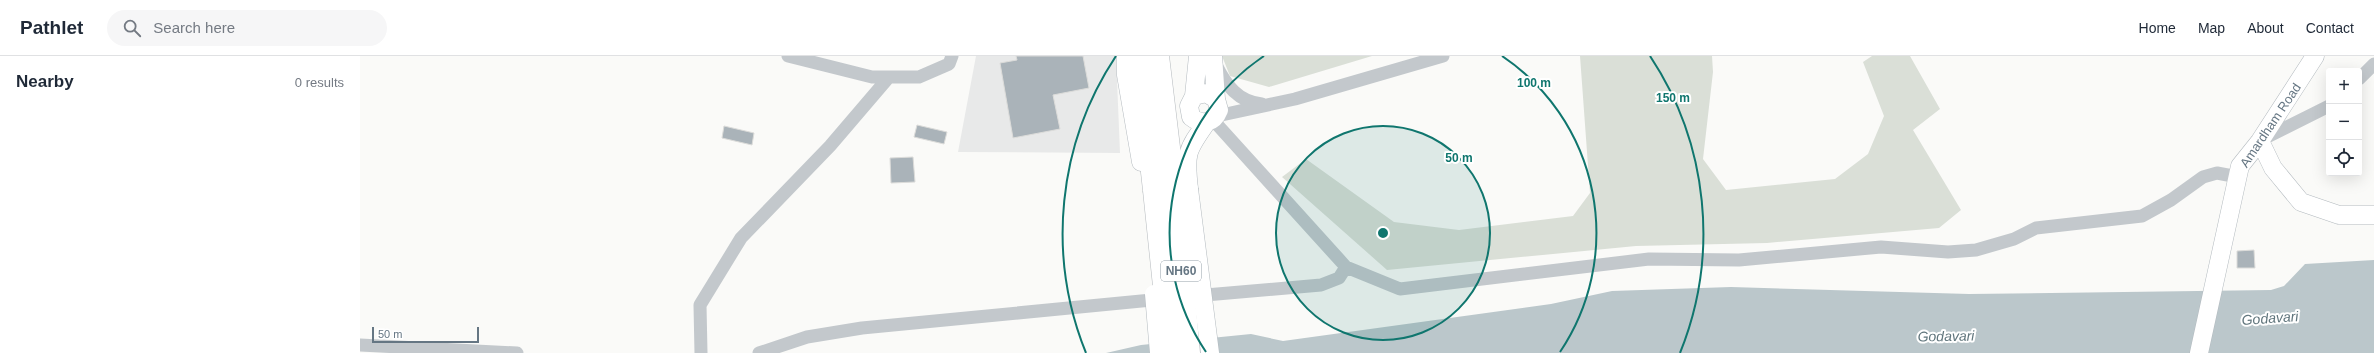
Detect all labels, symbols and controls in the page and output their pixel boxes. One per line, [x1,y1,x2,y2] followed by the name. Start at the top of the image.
[107,10,387,46] search box
[20,17,83,38] text: Pathlet
[121,17,143,39] icon: search
[153,19,235,36] text: Search here
[2139,20,2176,36] text: Home
[2198,20,2225,36] text: Map
[2247,20,2284,36] text: About
[2306,20,2354,36] text: Contact
[2326,68,2362,176] map controls
[2326,68,2362,104] button: +
[16,72,74,91] text: Nearby
[295,75,344,90] text: 0 results
[1517,76,1551,90] text: 100 m
[2237,80,2304,170] street label: Amardham Road
[1656,91,1690,105] text: 150 m
[2326,104,2362,140] button: −
[2326,140,2362,176] button: locate
[1445,151,1473,165] text: 50 m
[1376,226,1390,240] centre of rings
[1161,261,1201,281] road number: NH60
[2241,308,2300,328] water label: Godavari
[372,325,479,344] scale bar
[1917,327,1975,344] water label: Godavari
[378,328,402,340] text: 50 m

